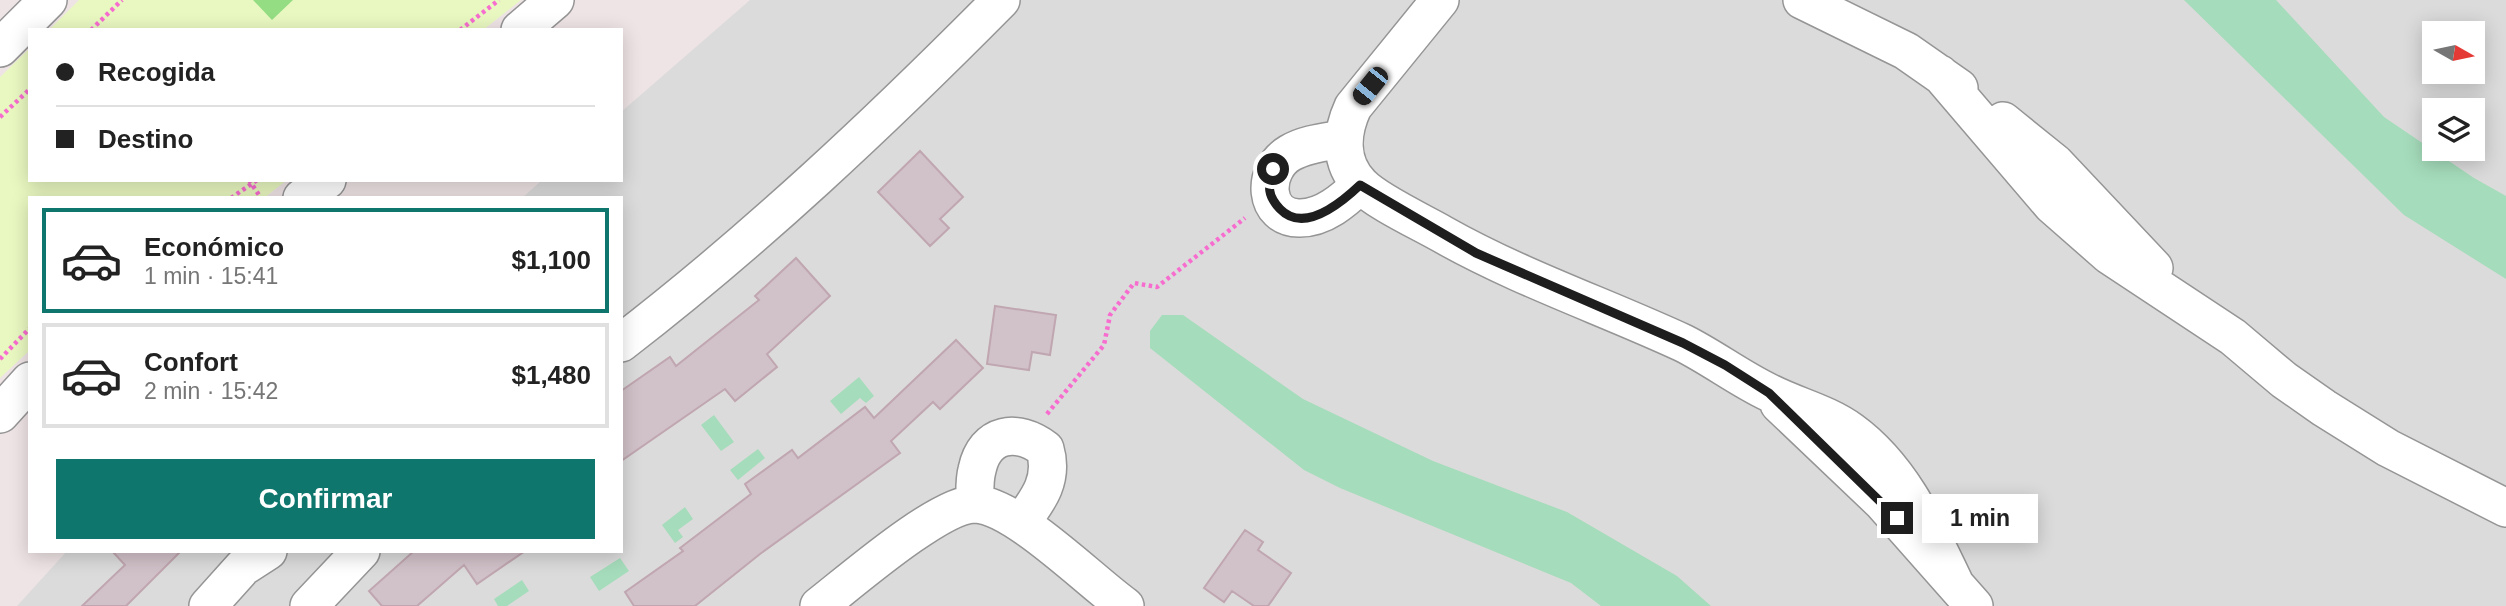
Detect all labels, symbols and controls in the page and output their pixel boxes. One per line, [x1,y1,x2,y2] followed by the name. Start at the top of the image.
[2422,21,2485,84] north arrow
[2422,21,2485,161] map controls
[98,57,215,87] text: Recogida
[1349,63,1392,109] car
[2422,98,2485,161] button: layers
[98,124,193,154] text: Destino
[1257,153,1289,185] route start
[60,229,123,292] icon: car
[144,232,284,262] text: Económico
[511,245,591,275] text: $1,100
[144,263,278,289] text: 1 min · 15:41
[60,344,123,407] icon: car
[144,347,238,377] text: Confort
[511,360,591,390] text: $1,480
[144,378,278,404] text: 2 min · 15:42
[56,459,595,539] button: Confirmar
[1922,494,2037,542] callout: 1 min
[1881,502,1913,534] route end
[1950,505,2010,531] text: 1 min

